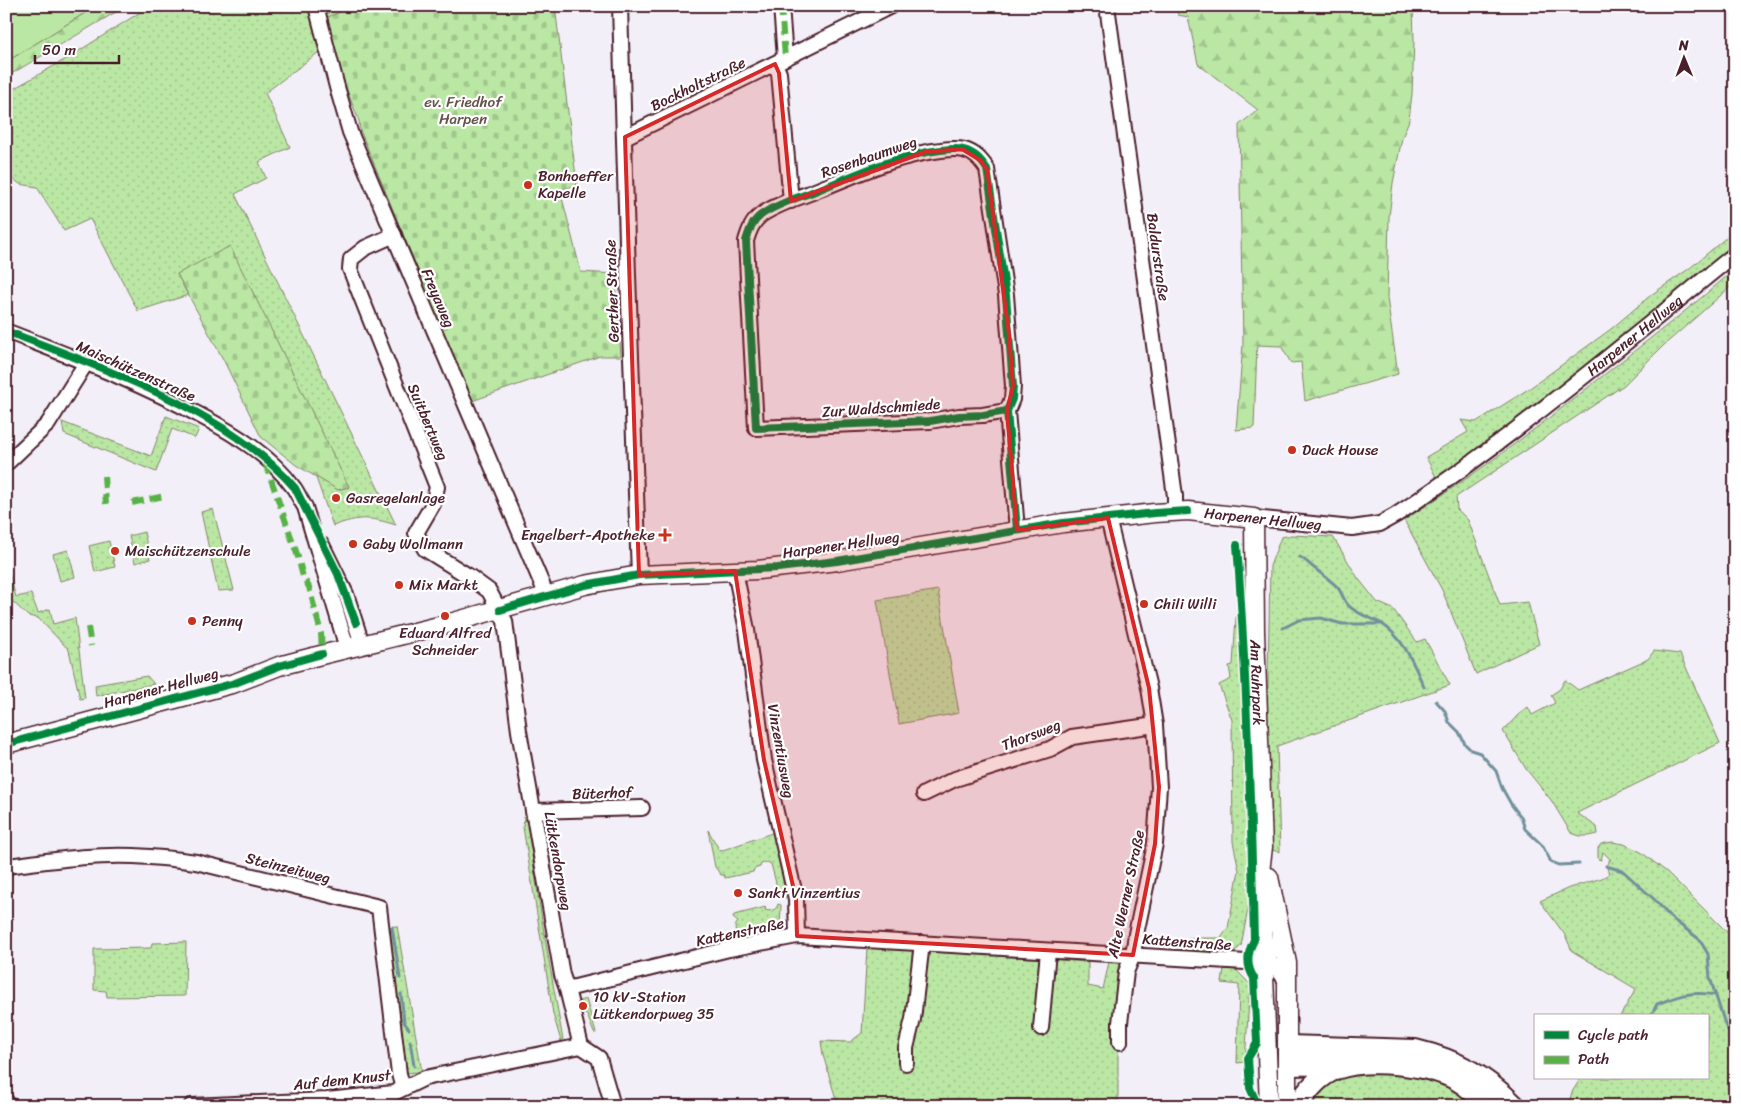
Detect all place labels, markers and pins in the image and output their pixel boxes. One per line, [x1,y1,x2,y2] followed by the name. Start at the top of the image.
[538,163,614,206] place label: Bonhoeffer Kapelle
[522,179,534,191] marker: Bonhoeffer Kapelle
[1302,437,1379,463] place label: Duck House
[1286,444,1298,456] marker: Duck House
[346,485,445,511] place label: Gasregelanlage
[330,492,342,504] marker: Gasregelanlage
[521,522,655,548] place label: Engelbert-Apotheke
[659,529,671,541] marker: Engelbert-Apotheke
[363,531,463,557] place label: Gaby Wollmann
[125,538,251,564] place label: Maischützenschule
[347,538,359,550] marker: Gaby Wollmann
[109,545,121,557] marker: Maischützenschule
[409,572,478,598] place label: Mix Markt
[393,579,405,591] marker: Mix Markt
[1154,591,1217,617] place label: Chili Willi
[1138,598,1150,610] marker: Chili Willi
[202,608,243,634] place label: Penny
[439,610,451,622] marker: Eduard Alfred Schneider
[186,615,198,627] marker: Penny
[399,620,492,663] place label: Eduard Alfred Schneider
[748,880,860,906] place label: Sankt Vinzentius
[732,887,744,899] marker: Sankt Vinzentius
[593,984,714,1027] place label: 10 kV-Station Lütkendorpweg 35
[577,1000,589,1012] marker: 10 kV-Station Lütkendorpweg 35

